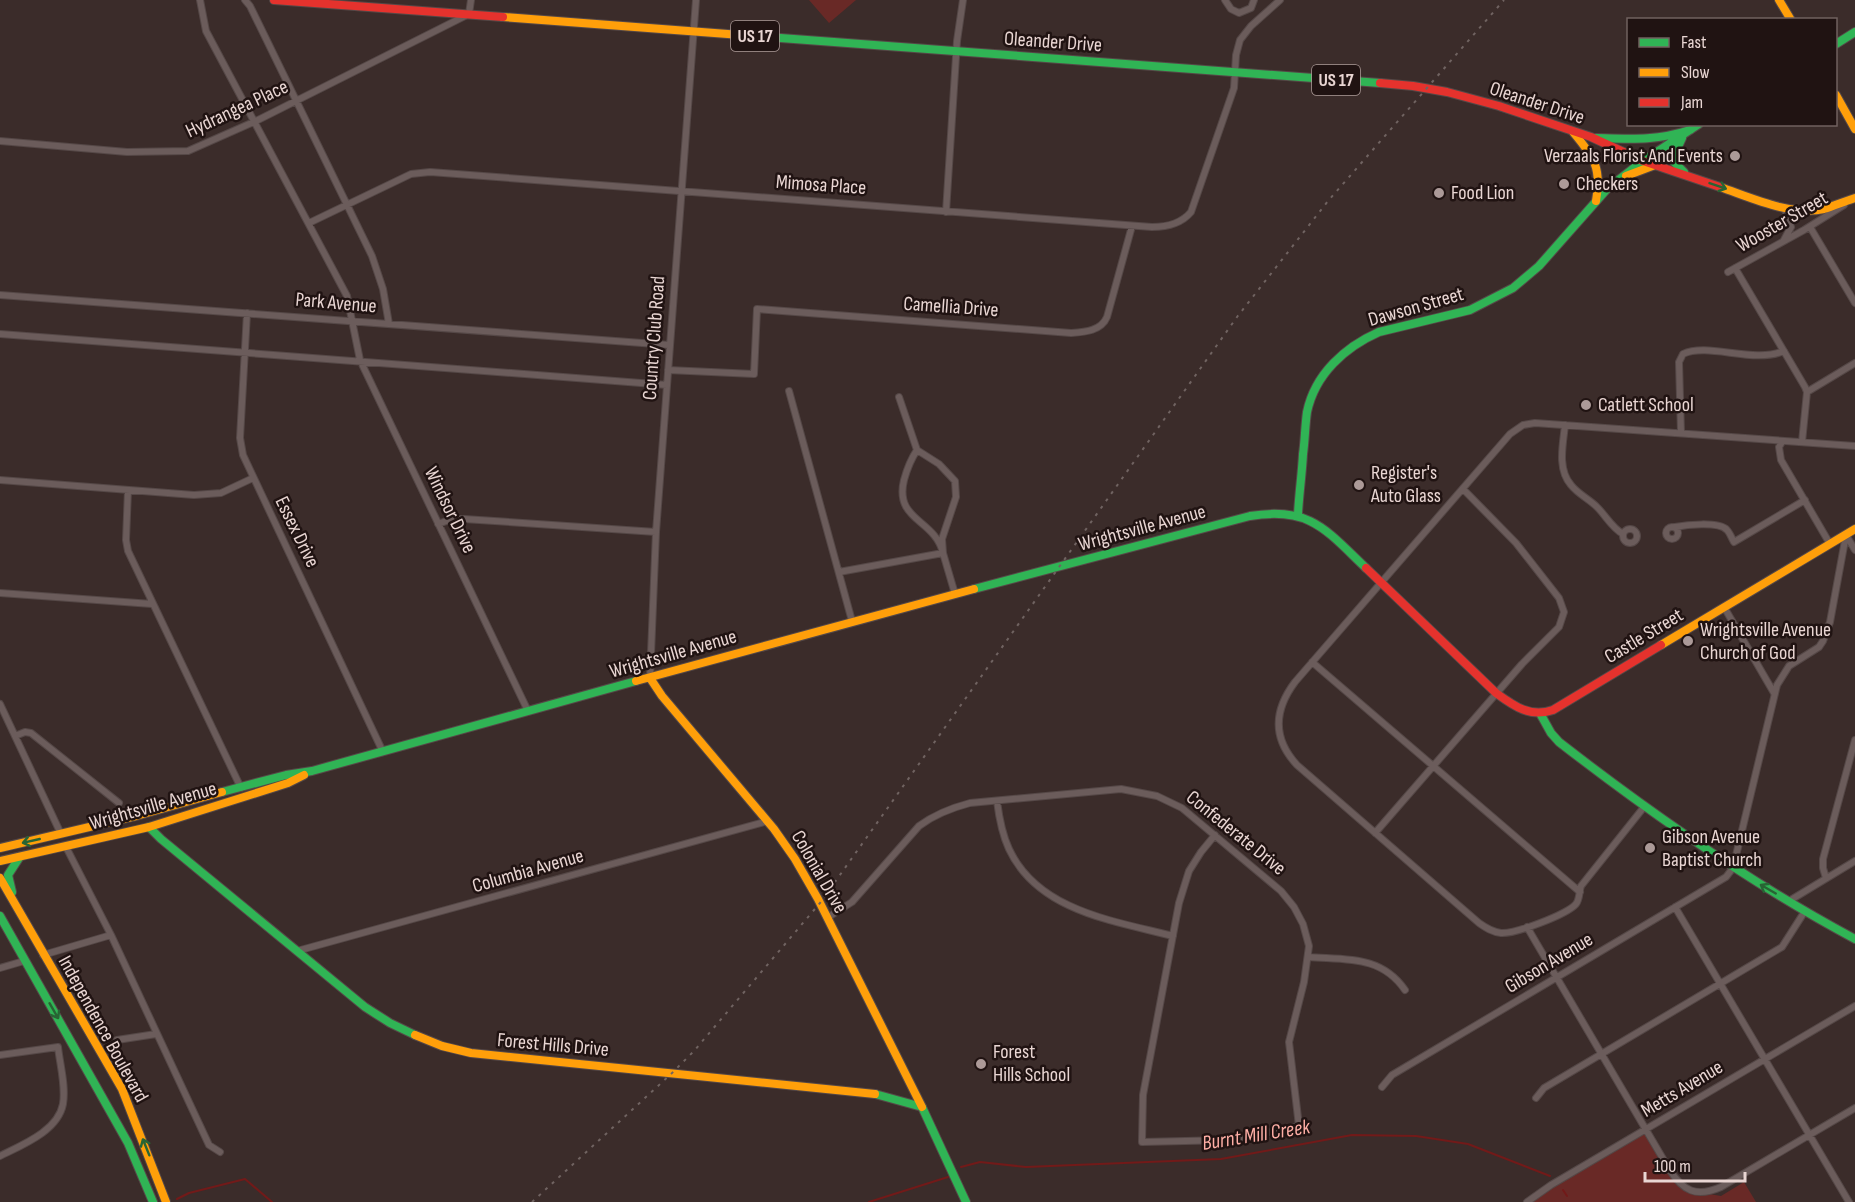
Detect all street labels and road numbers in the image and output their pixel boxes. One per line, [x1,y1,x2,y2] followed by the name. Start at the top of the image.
[731,21,779,51] road number: US 17
[1003,27,1103,57] street label: Oleander Drive
[1312,65,1360,95] road number: US 17
[182,75,292,143] street label: Hydrangea Place
[1487,76,1587,130] street label: Oleander Drive
[775,170,867,200] street label: Mimosa Place
[1732,186,1832,258] street label: Wooster Street
[638,275,670,401] street label: Country Club Road
[1366,282,1466,332] street label: Dawson Street
[294,288,378,318] street label: Park Avenue
[903,292,999,322] street label: Camellia Drive
[419,463,481,557] street label: Windsor Drive
[270,493,324,571] street label: Essex Drive
[1076,499,1208,557] street label: Wrightsville Avenue
[1600,603,1688,669] street label: Castle Street
[607,624,739,684] street label: Wrightsville Avenue
[87,776,219,836] street label: Wrightsville Avenue
[1181,785,1291,881] street label: Confederate Drive
[786,826,852,918] street label: Colonial Drive
[470,844,586,898] street label: Columbia Avenue
[1501,927,1597,999] street label: Gibson Avenue
[53,951,153,1107] street label: Independence Boulevard
[496,1028,610,1062] street label: Forest Hills Drive
[1637,1055,1727,1123] street label: Metts Avenue

